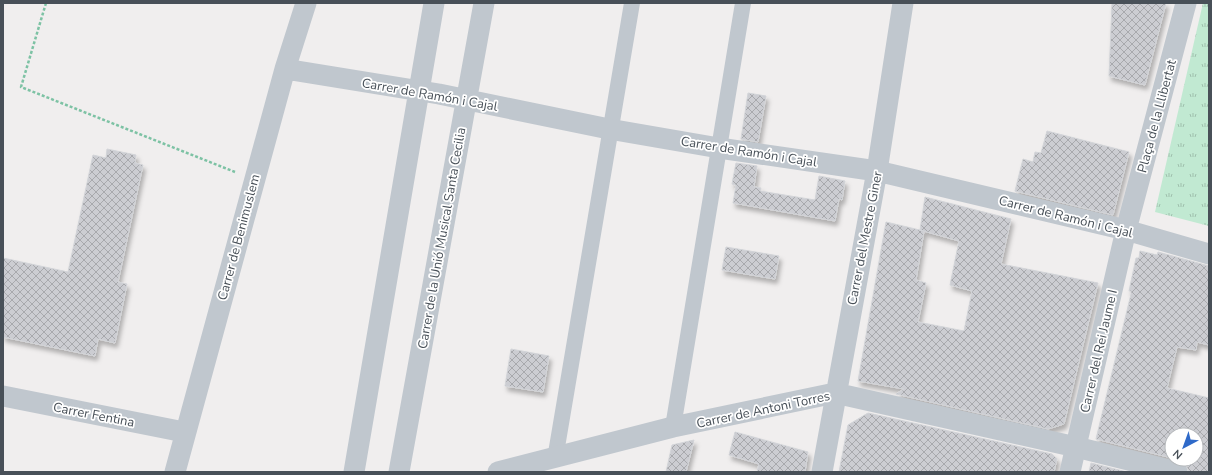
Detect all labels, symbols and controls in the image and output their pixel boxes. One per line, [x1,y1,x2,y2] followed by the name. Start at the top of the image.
[1133,57,1181,175] street label: Plaça de la Llibertat
[360,74,499,116] street label: Carrer de Ramón i Cajal
[414,126,470,350] street label: Carrer de la Unió Musical Santa Cecilia
[679,132,818,172] street label: Carrer de Ramón i Cajal
[843,169,887,307] street label: Carrer del Mestre Giner
[213,172,264,302] street label: Carrer de Benimuslem
[997,192,1135,242] street label: Carrer de Ramón i Cajal
[1076,288,1122,415] street label: Carrer del Rei Jaume I
[695,387,832,433] street label: Carrer de Antoni Torres
[52,398,136,432] street label: Carrer Fentina
[1164,427,1204,467] north arrow
[1170,446,1186,463] text: N

